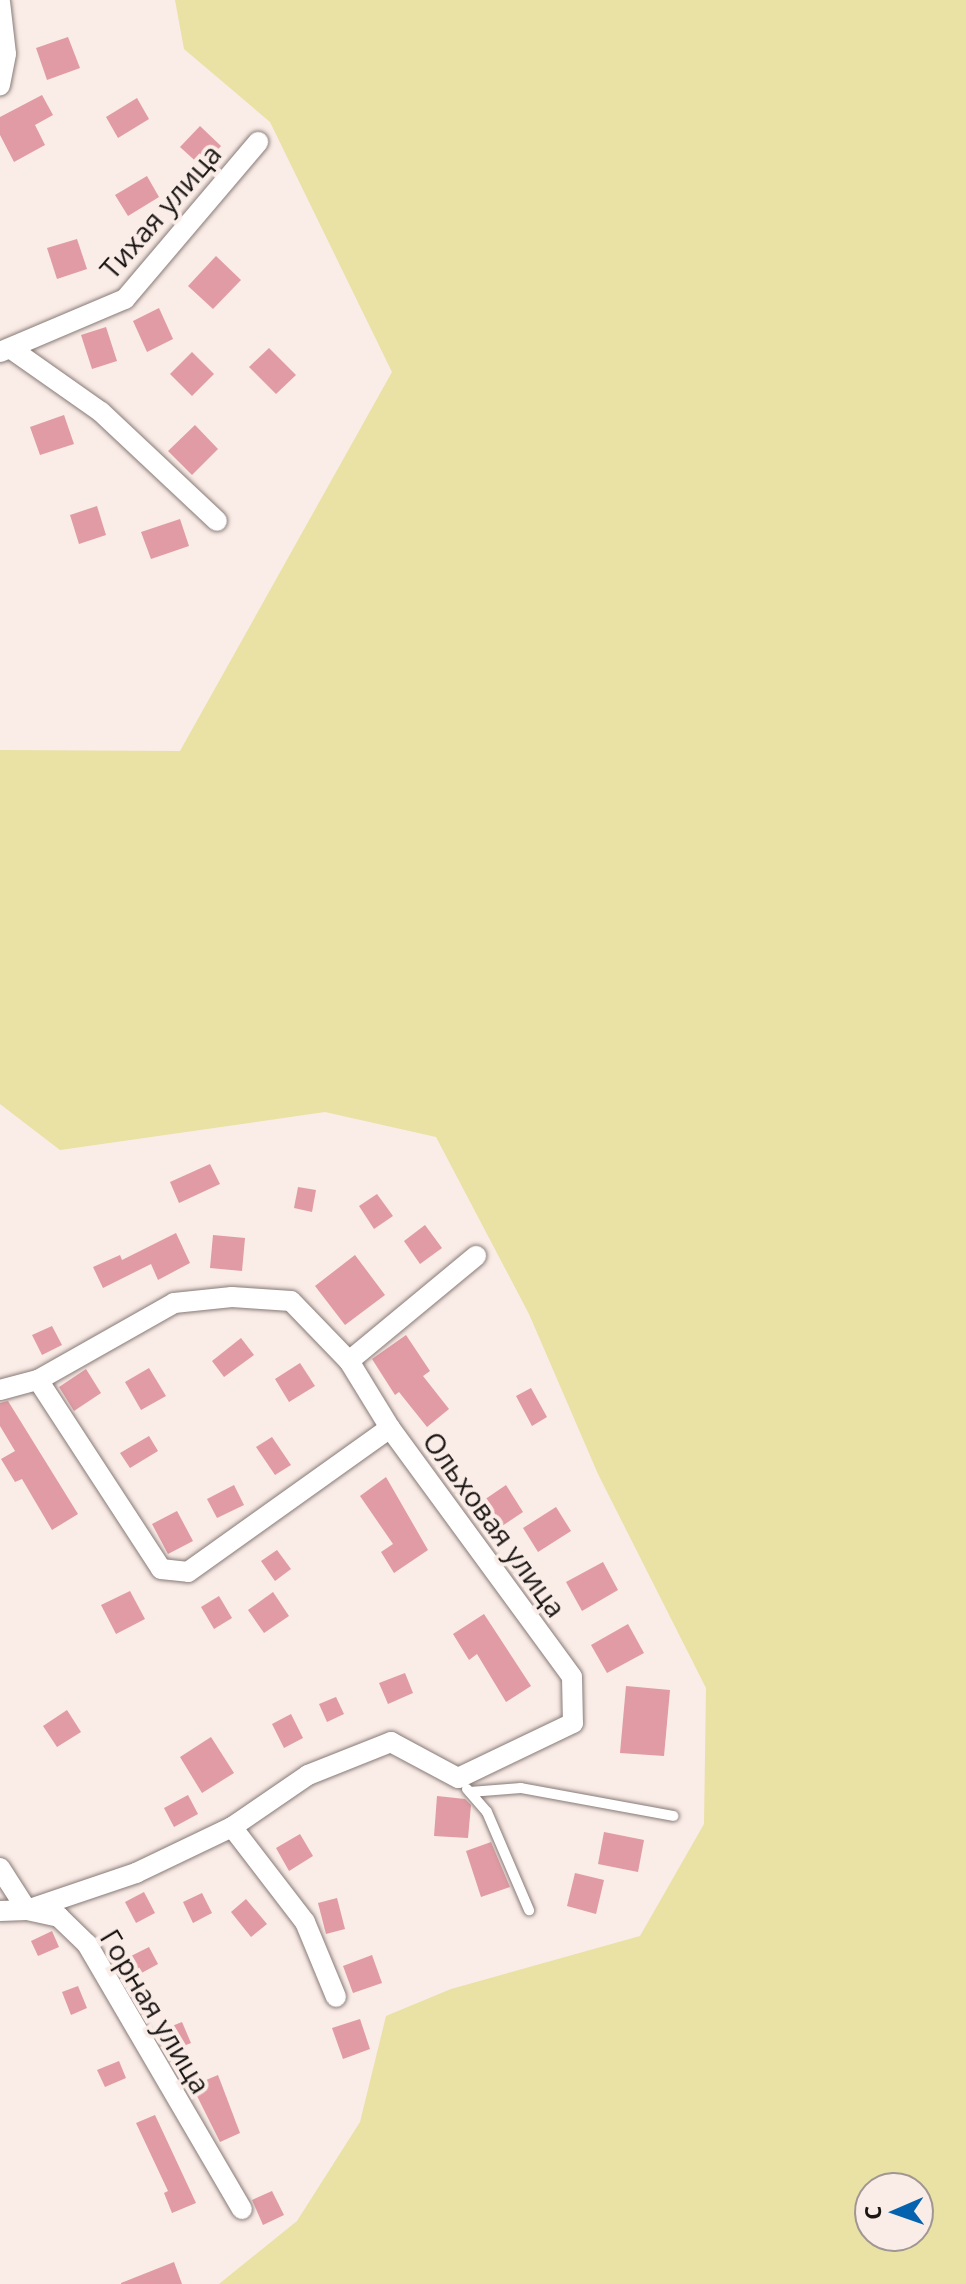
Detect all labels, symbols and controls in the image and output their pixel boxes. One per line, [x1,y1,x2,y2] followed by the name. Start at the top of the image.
[92,137,228,285] street label: Тихая улица
[416,1425,574,1623] street label: Ольховая улица
[94,1923,218,2099] street label: Горная улица
[854,2172,934,2252] north arrow
[857,2205,887,2220] text: С

